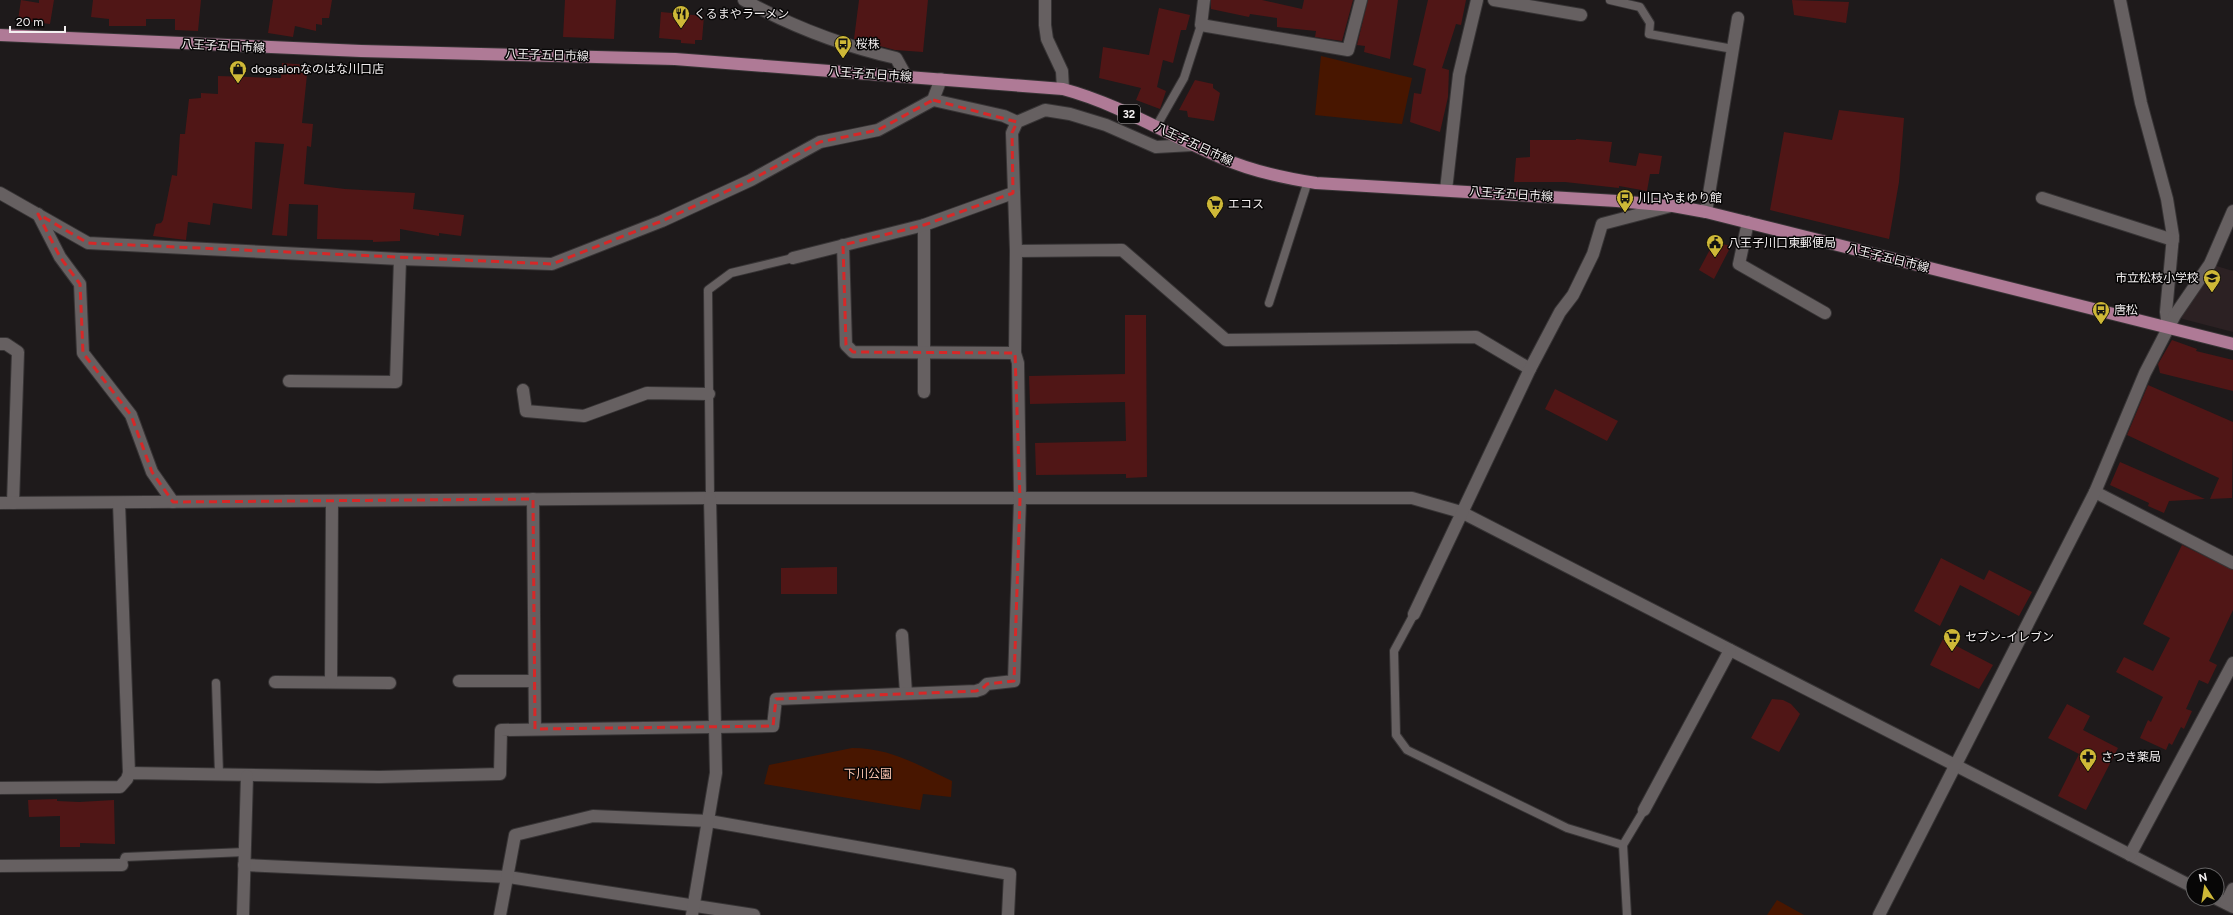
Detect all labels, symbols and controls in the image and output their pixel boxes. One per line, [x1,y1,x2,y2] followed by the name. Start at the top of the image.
[671,4,691,29] restaurant icon: くるまやラーメン
[694,7,789,21] place label: くるまやラーメン
[10,8,65,34] scale bar
[16,15,44,29] text: 20 m
[833,34,853,59] bus stop icon: 桜株
[181,37,265,55] street label: 八王子五日市線
[856,37,880,51] place label: 桜株
[505,47,589,63] street label: 八王子五日市線
[228,59,248,84] shop icon: dogsalonなのはな川口店
[251,62,384,76] place label: dogsalonなのはな川口店
[828,64,912,84] street label: 八王子五日市線
[1118,105,1140,123] road number: 32
[1153,120,1235,168] street label: 八王子五日市線
[1469,184,1553,204] street label: 八王子五日市線
[1615,188,1635,213] bus stop icon: 川口やまゆり館
[1638,191,1722,205] place label: 川口やまゆり館
[1205,194,1225,219] supermarket icon: エコス
[1228,197,1264,211] place label: エコス
[1705,233,1725,258] public building icon: 八王子川口東郵便局
[1728,236,1836,250] place label: 八王子川口東郵便局
[1846,241,1930,275] street label: 八王子五日市線
[2202,268,2222,293] school or university icon: 市立松枝小学校
[2115,271,2199,285] place label: 市立松枝小学校
[2091,300,2111,325] bus stop icon: 唐松
[2114,303,2138,317] place label: 唐松
[1942,627,1962,652] supermarket icon: セブン-イレブン
[1965,630,2054,644] place label: セブン-イレブン
[2078,747,2098,772] pharmacy icon: さつき薬局
[2101,750,2161,764] place label: さつき薬局
[844,767,892,781] park label: 下川公園
[2185,867,2225,907] north arrow
[2198,870,2209,885] text: N

